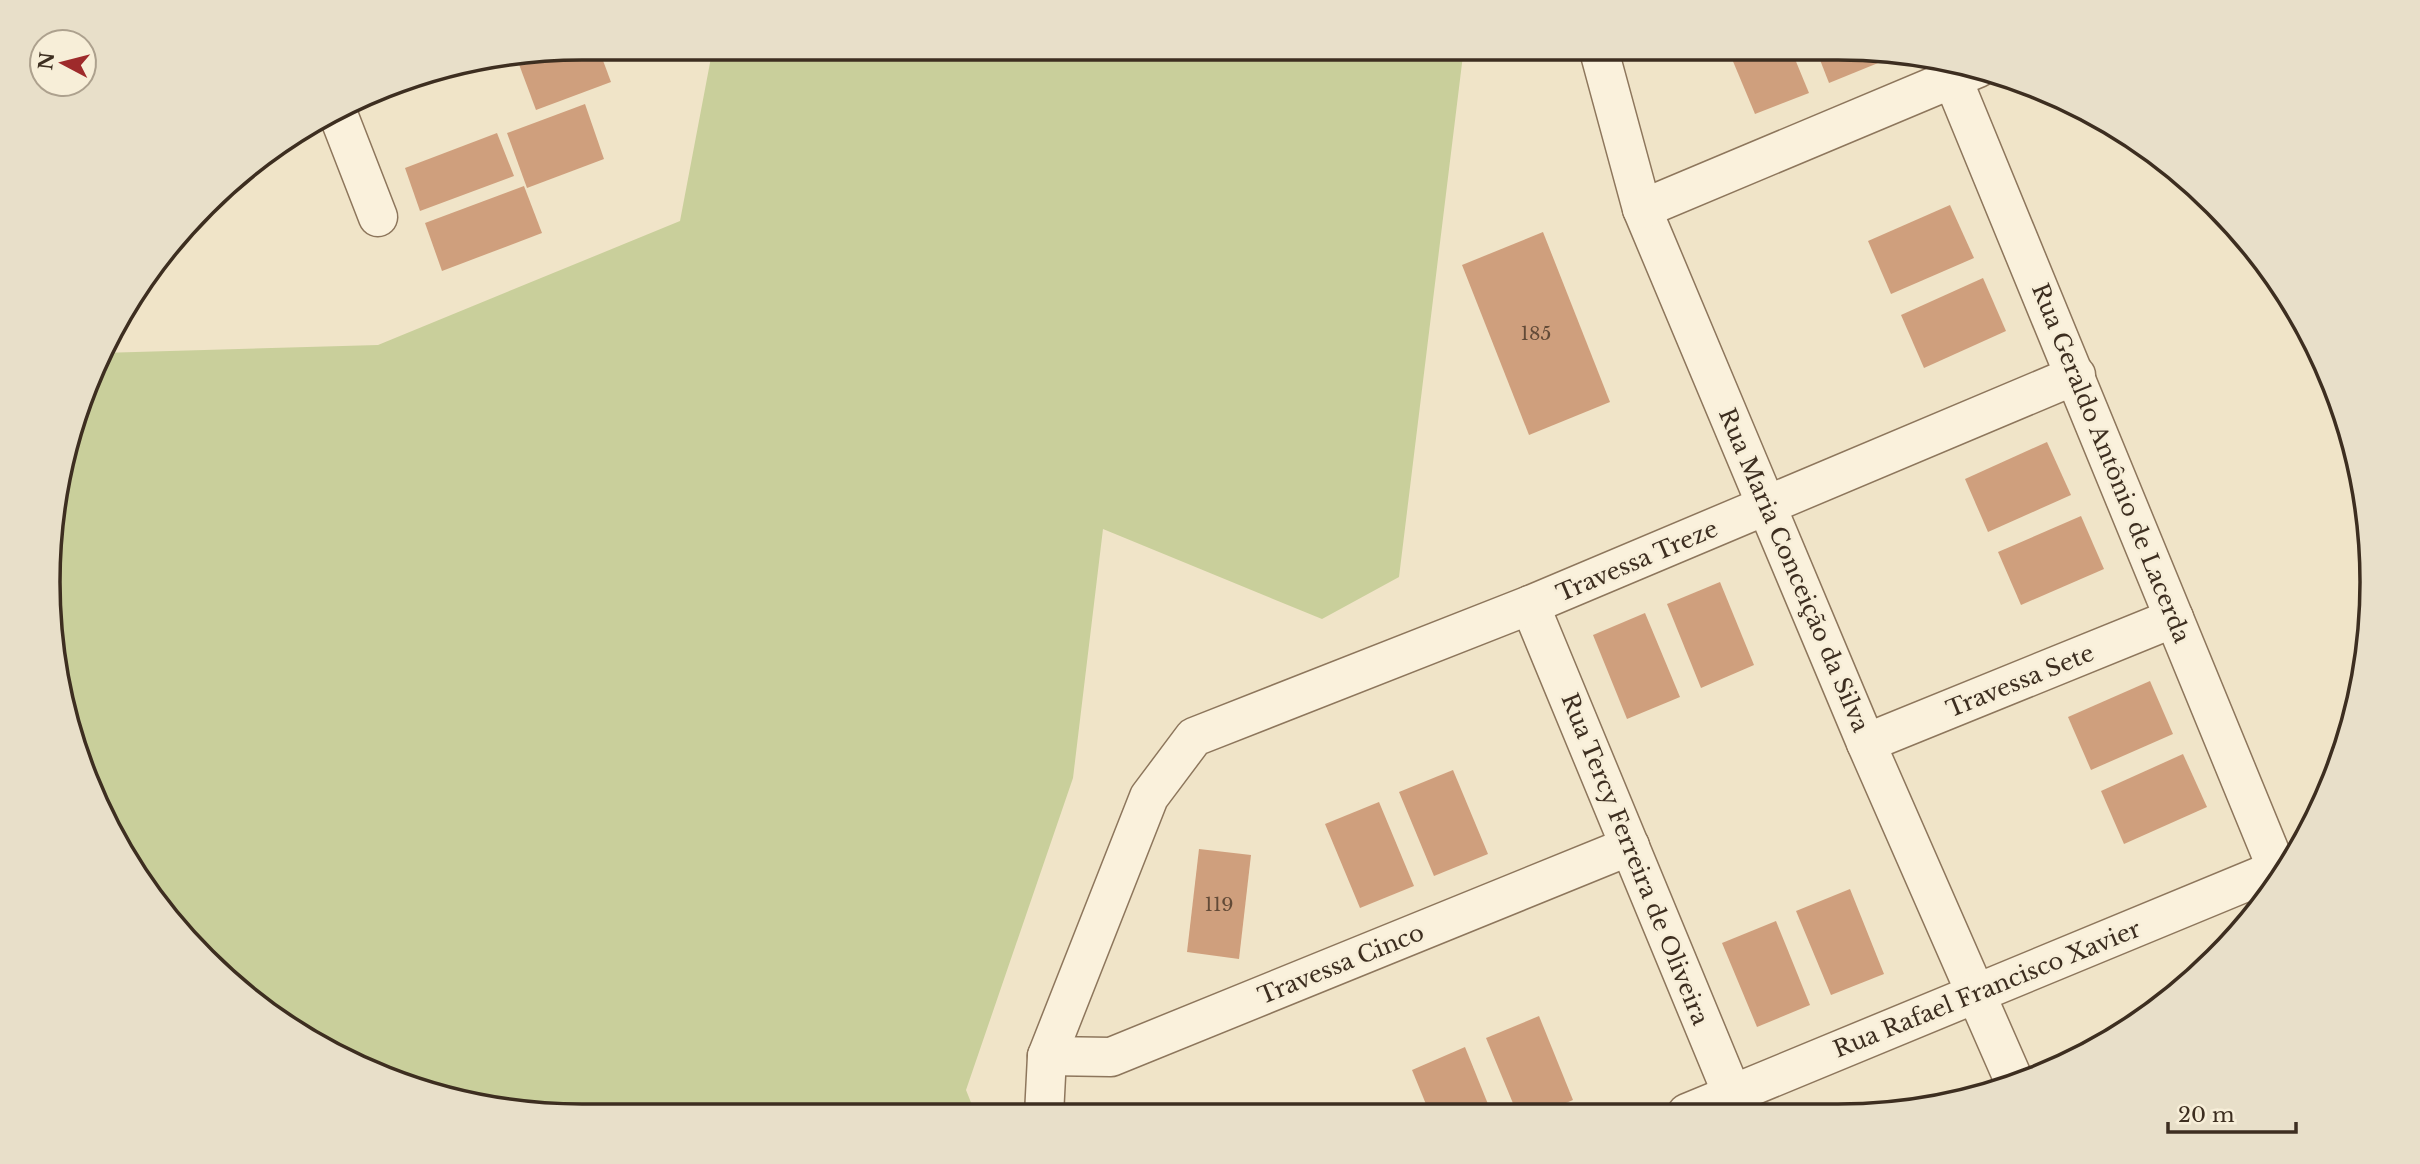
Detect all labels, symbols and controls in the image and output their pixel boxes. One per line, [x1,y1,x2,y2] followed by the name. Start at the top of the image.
[28,28,98,98] north arrow
[34,51,59,71] text: N
[2026,279,2196,647] street label: Rua Geraldo Antônio de Lacerda
[1521,322,1551,345] house number: 185
[1713,404,1875,736] street label: Rua Maria Conceição da Silva
[1552,514,1722,608] street label: Travessa Treze
[1942,639,2098,723] street label: Travessa Sete
[1555,689,1715,1029] street label: Rua Tercy Ferreira de Oliveira
[1204,893,1234,916] house number: 119
[1829,914,2145,1064] street label: Rua Rafael Francisco Xavier
[1254,918,1428,1010] street label: Travessa Cinco
[2168,1090,2296,1134] scale bar
[2178,1102,2235,1128] text: 20 m

